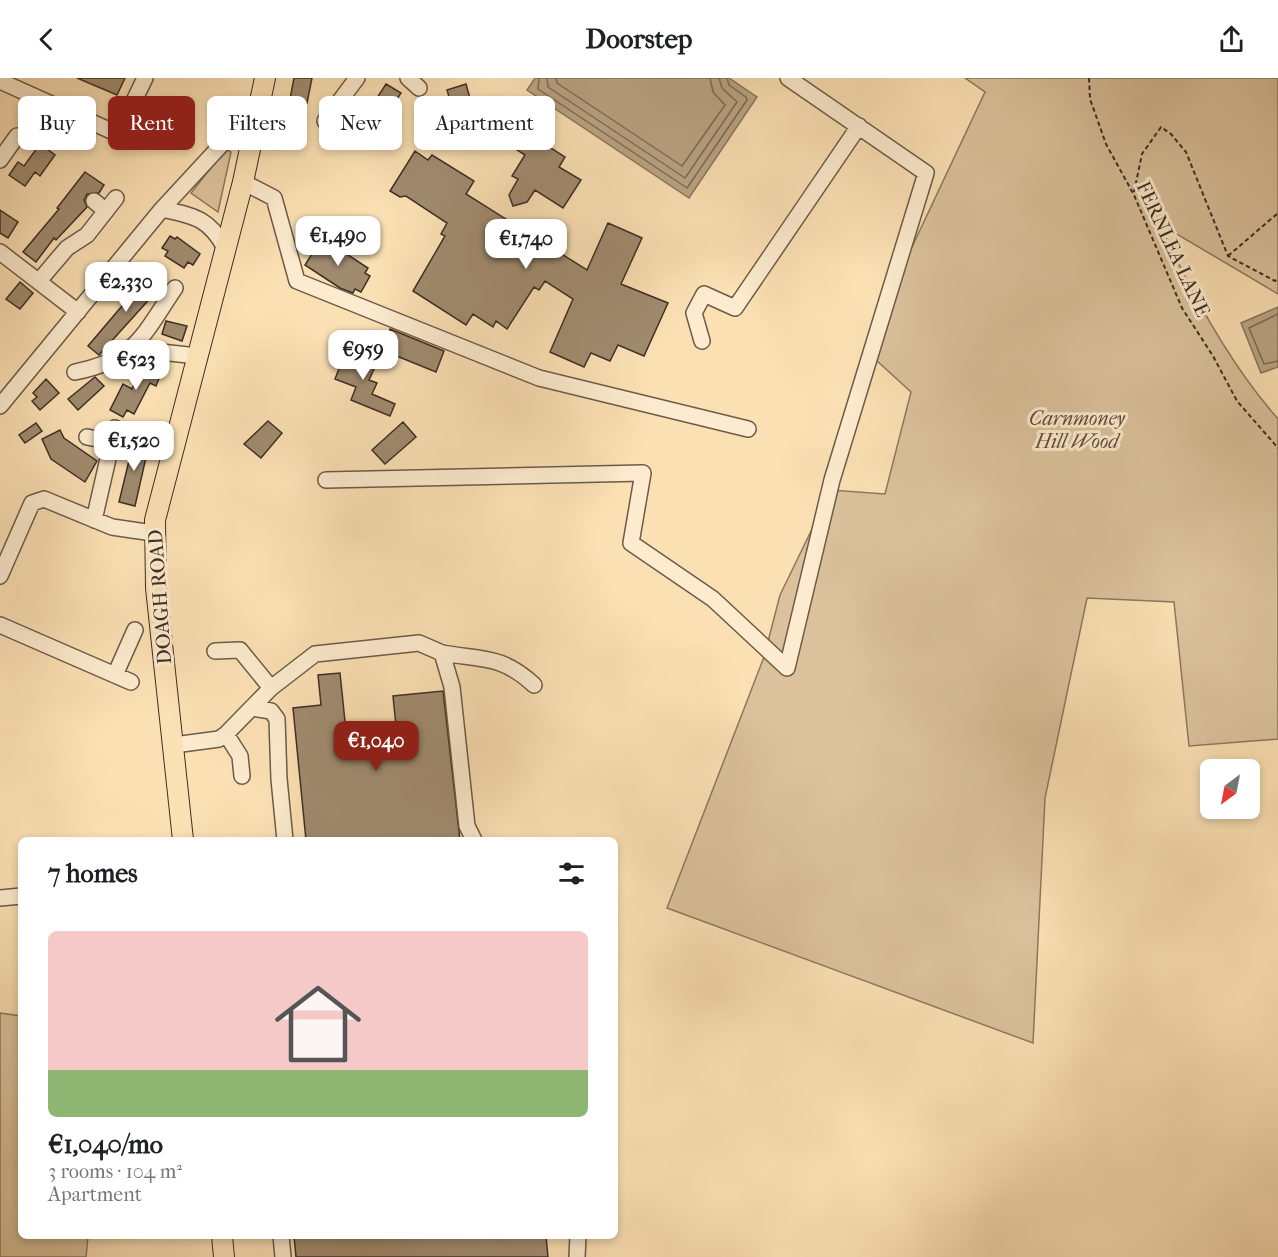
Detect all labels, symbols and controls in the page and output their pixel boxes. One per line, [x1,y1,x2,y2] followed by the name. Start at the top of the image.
[30,23,63,56] icon: back
[586,23,692,55] text: Doorstep
[1215,23,1248,56] icon: share
[18,96,96,150] chip: Buy
[108,96,195,150] chip: Rent
[207,96,307,150] chip: Filters
[319,96,402,150] chip: New
[414,96,555,150] chip: Apartment
[1132,178,1214,320] street label: FERNLEA LANE
[289,216,387,267] pin: €1,490
[477,219,575,270] pin: €1,740
[309,224,367,247] text: €1,490
[499,227,553,250] text: €1,740
[77,262,175,313] pin: €2,330
[99,270,153,293] text: €2,330
[327,330,399,381] pin: €959
[342,338,384,361] text: €959
[100,340,172,391] pin: €523
[116,348,156,371] text: €523
[1029,407,1126,453] park label: Carnmoney Hill Wood
[85,421,183,472] pin: €1,520
[108,429,160,452] text: €1,520
[144,529,176,665] street label: DOAGH ROAD
[327,721,425,772] pin: €1,040
[348,729,404,752] text: €1,040
[1200,759,1260,819] north arrow
[1200,759,1260,819] map controls
[555,857,588,890] icon: filters
[48,858,138,889] text: 7 homes
[264,970,372,1078] icon: home
[48,1129,163,1160] text: €1,040/mo
[48,1160,182,1183] text: 3 rooms · 104 m²
[48,1183,142,1206] text: Apartment

